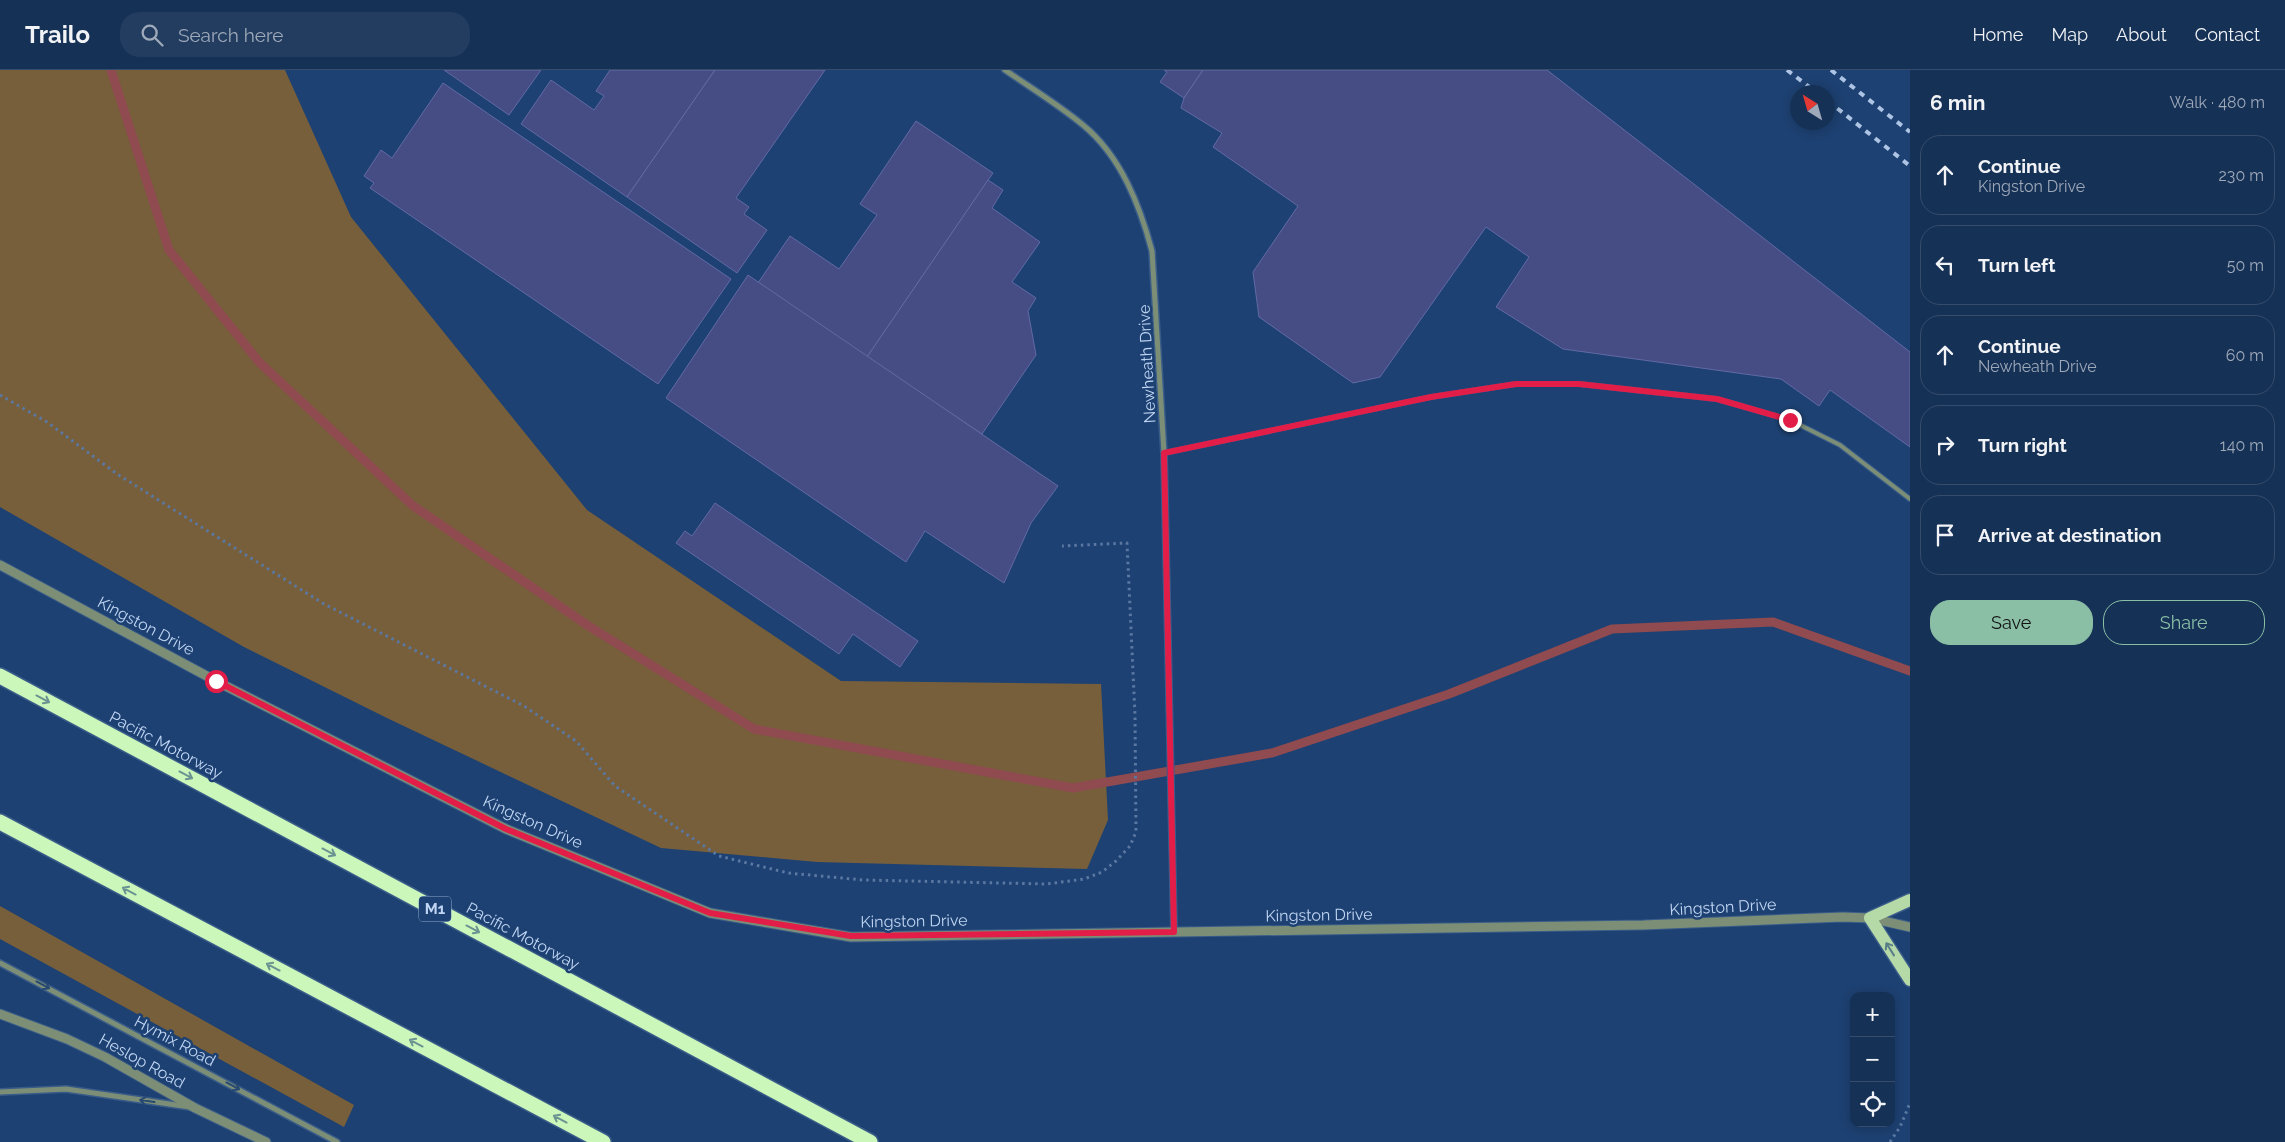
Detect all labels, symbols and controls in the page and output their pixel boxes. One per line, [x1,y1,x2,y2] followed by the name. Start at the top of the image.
[120,12,470,57] search box
[25,20,90,49] text: Trailo
[138,21,166,49] icon: search
[178,24,283,46] text: Search here
[1972,24,2023,45] text: Home
[2051,24,2088,45] text: Map
[2116,24,2167,45] text: About
[2195,24,2260,45] text: Contact
[1790,85,1835,130] north arrow
[1930,90,1985,115] text: 6 min
[2170,93,2265,112] text: Walk · 480 m
[1978,155,2061,177] text: Continue
[1931,161,1959,189] icon: ahead
[2219,166,2264,185] text: 230 m
[1978,177,2085,196] text: Kingston Drive
[1931,251,1959,279] icon: left
[1978,254,2055,276] text: Turn left
[2227,256,2264,275] text: 50 m
[1134,304,1160,424] street label: Newheath Drive
[1978,335,2061,357] text: Continue
[1931,341,1959,369] icon: ahead
[2226,346,2264,365] text: 60 m
[1978,357,2097,376] text: Newheath Drive
[1779,409,1802,432] route end
[1931,431,1959,459] icon: right
[1978,434,2067,456] text: Turn right
[2220,436,2264,455] text: 140 m
[1931,521,1959,549] icon: arrive
[1978,524,2162,546] text: Arrive at destination
[94,592,198,660] street label: Kingston Drive
[1930,600,2093,645] button: Save
[2103,600,2265,645] button: Share
[205,670,228,693] route start
[35,694,50,704] one-way arrow
[106,707,226,783] street label: Pacific Motorway
[178,771,193,781] one-way arrow
[480,792,586,852] street label: Kingston Drive
[322,847,337,857] one-way arrow
[122,886,137,895] one-way arrow
[1669,895,1777,919] street label: Kingston Drive
[419,896,451,922] road number: M1
[463,898,583,974] street label: Pacific Motorway
[1265,905,1373,925] street label: Kingston Drive
[860,911,968,931] street label: Kingston Drive
[465,924,480,934] one-way arrow
[1884,943,1894,957] one-way arrow
[265,962,280,972] one-way arrow
[35,981,50,990] one-way arrow
[1850,992,1895,1127] map controls
[1850,992,1895,1037] button: +
[131,1012,219,1070] street label: Hymix Road
[96,1030,188,1092] street label: Heslop Road
[1850,1037,1895,1082] button: −
[409,1038,424,1047] one-way arrow
[225,1082,240,1091] one-way arrow
[1850,1082,1895,1127] button: locate
[139,1096,155,1106] one-way arrow
[552,1114,567,1124] one-way arrow

